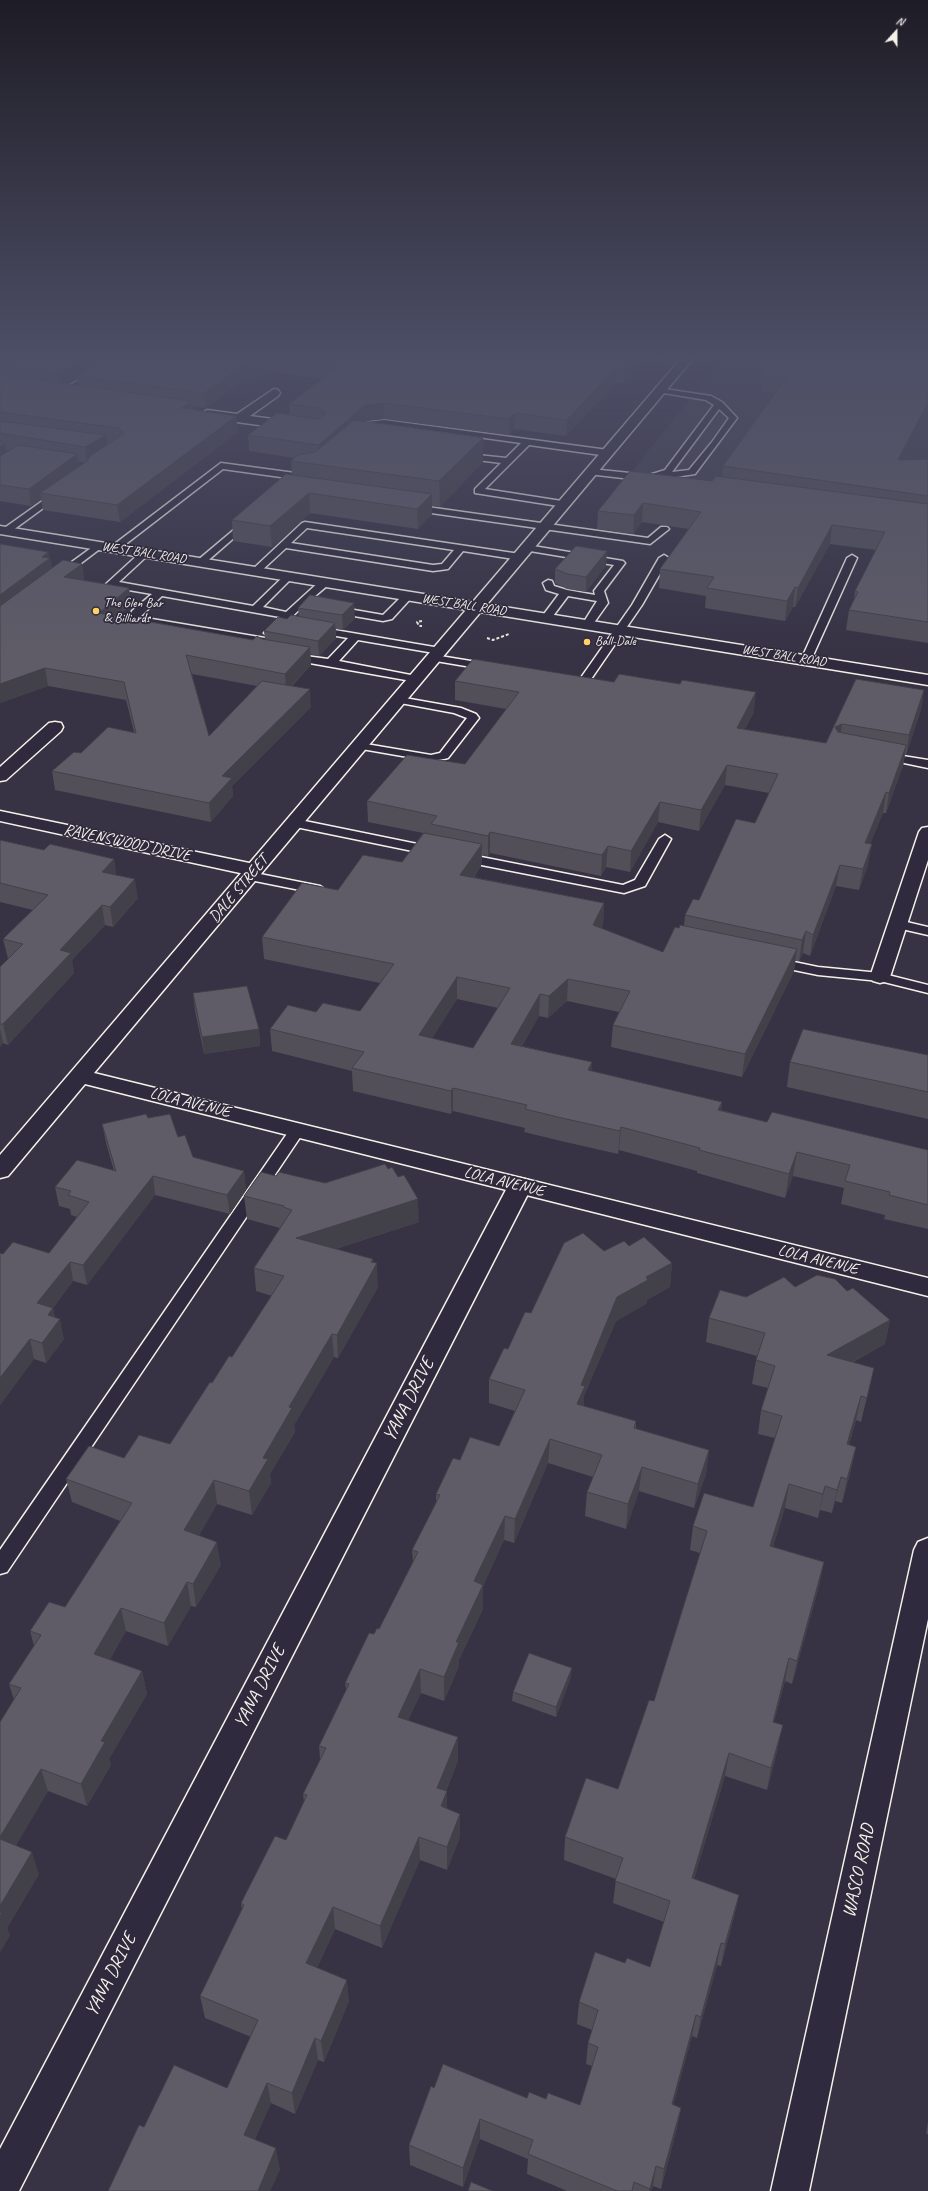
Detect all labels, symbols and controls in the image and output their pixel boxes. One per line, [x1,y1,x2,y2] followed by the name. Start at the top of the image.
[876,12,916,52] north arrow
[895,13,906,29] text: N
[101,539,187,567] street label: WEST BALL ROAD
[421,591,507,619] street label: WEST BALL ROAD
[104,596,163,627] place label: The Glen Bar & Billiards
[91,606,101,616] marker: The Glen Bar & Billiards
[595,634,636,650] place label: Ball-Dale
[582,637,592,647] marker: Ball-Dale
[741,642,827,670] street label: WEST BALL ROAD
[62,820,192,866] street label: RAVENSWOOD DRIVE
[205,851,273,927] street label: DALE STREET
[148,1084,232,1122] street label: LOLA AVENUE
[462,1163,546,1201] street label: LOLA AVENUE
[776,1241,860,1279] street label: LOLA AVENUE
[378,1355,440,1445] street label: YANA DRIVE
[229,1642,291,1732] street label: YANA DRIVE
[838,1822,880,1920] street label: WASCO ROAD
[80,1930,142,2020] street label: YANA DRIVE

